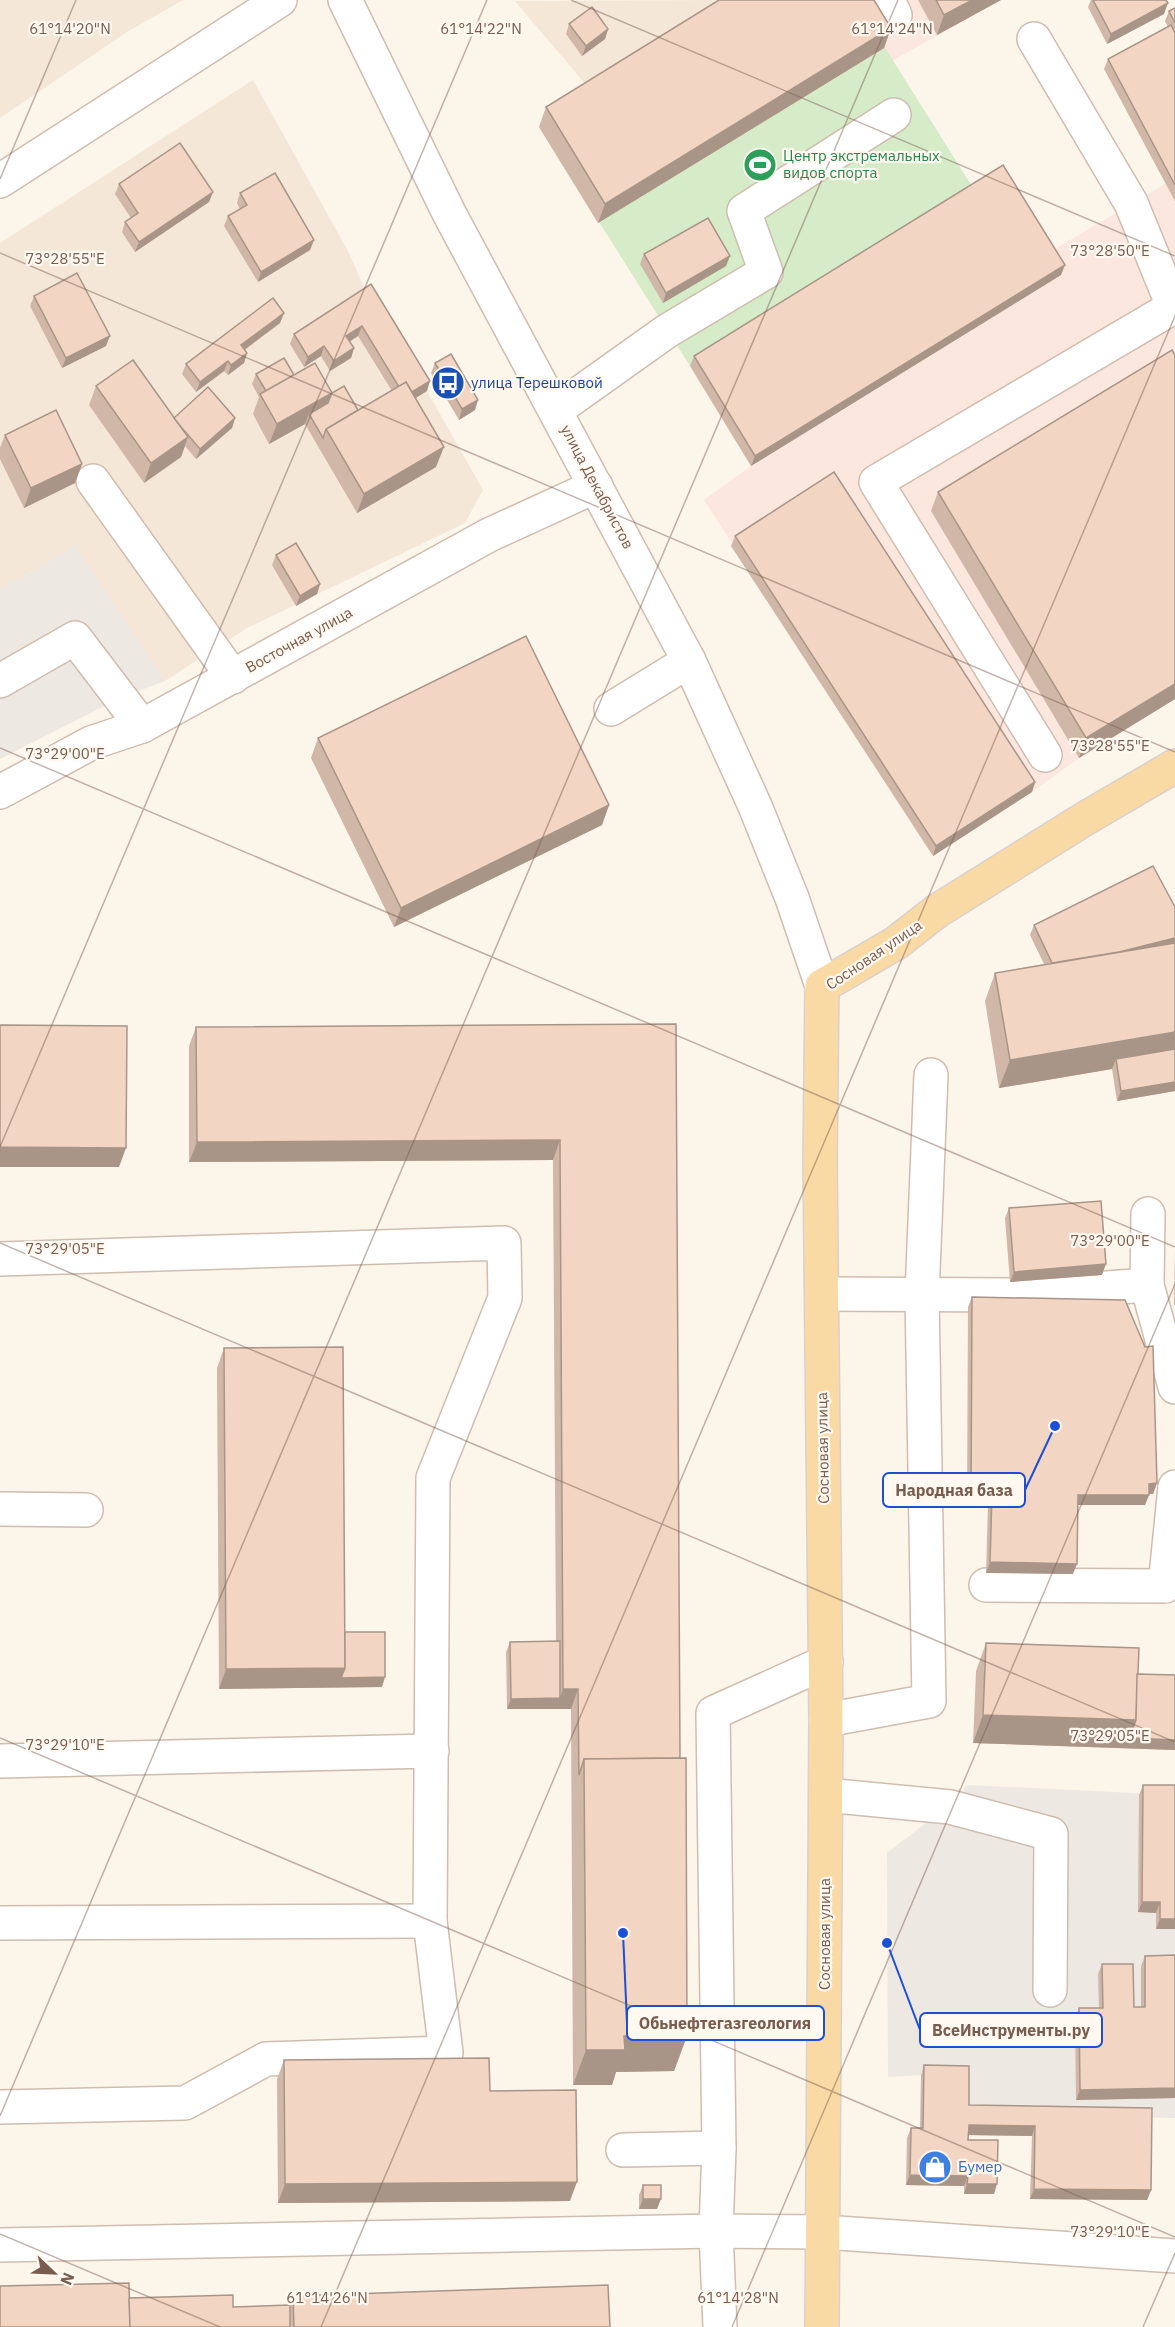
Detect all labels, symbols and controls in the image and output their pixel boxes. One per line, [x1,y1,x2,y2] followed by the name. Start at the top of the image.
[29,19,111,38] text: 61°14'20"N
[440,19,522,38] text: 61°14'22"N
[851,19,933,38] text: 61°14'24"N
[783,146,940,182] place label: Центр экстремальных видов спорта
[742,147,778,183] sports icon: Центр экстремальных видов спорта
[1070,241,1150,260] text: 73°28'50"E
[25,249,105,268] text: 73°28'55"E
[430,365,466,401] bus stop icon: улица Терешковой
[471,373,603,392] place label: улица Терешковой
[557,422,638,552] street label: улица Декабристов
[242,602,355,677] street label: Восточная улица
[1070,736,1150,755] text: 73°28'55"E
[25,744,105,763] text: 73°29'00"E
[822,915,925,994] street label: Сосновая улица
[1070,1231,1150,1250] text: 73°29'00"E
[25,1239,105,1258] text: 73°29'05"E
[812,1392,833,1504] street label: Сосновая улица
[883,1473,1025,1507] callout: Народная база
[895,1480,1013,1500] text: Народная база
[1070,1726,1150,1745] text: 73°29'05"E
[25,1735,105,1754] text: 73°29'10"E
[815,1878,834,1990] street label: Сосновая улица
[627,2006,824,2040] callout: Обьнефтегазгеология
[639,2013,811,2033] text: Обьнефтегазгеология
[920,2013,1102,2047] callout: ВсеИнструменты.ру
[932,2020,1090,2040] text: ВсеИнструменты.ру
[917,2149,953,2185] shop icon: Бумер
[958,2157,1002,2176] place label: Бумер
[1070,2222,1150,2241] text: 73°29'10"E
[24,2243,84,2303] north arrow
[56,2270,79,2288] text: N
[286,2288,368,2307] text: 61°14'26"N
[697,2288,779,2307] text: 61°14'28"N

